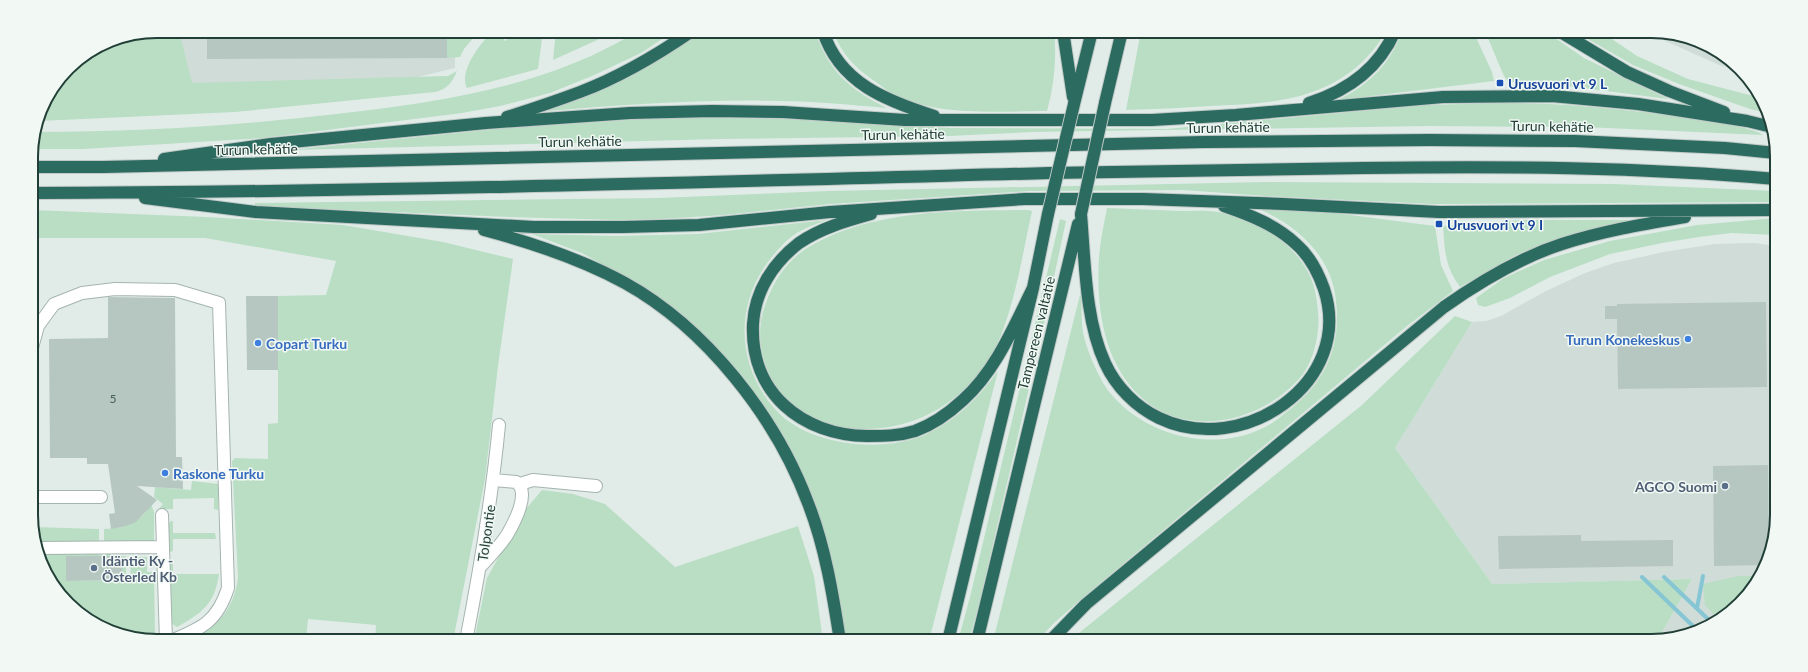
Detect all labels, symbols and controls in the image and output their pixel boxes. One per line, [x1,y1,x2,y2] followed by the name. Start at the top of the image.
[1508,75,1608,92] place label: Urusvuori vt 9 L
[1495,78,1505,88] marker: Urusvuori vt 9 L
[1510,117,1594,135] street label: Turun kehätie
[1186,118,1270,136] street label: Turun kehätie
[861,125,945,143] street label: Turun kehätie
[538,132,622,150] street label: Turun kehätie
[214,140,298,158] street label: Turun kehätie
[1447,216,1543,233] place label: Urusvuori vt 9 I
[1434,219,1444,229] marker: Urusvuori vt 9 I
[1014,275,1058,391] street label: Tampereen valtatie
[1566,331,1680,348] place label: Turun Konekeskus
[1683,334,1693,344] marker: Turun Konekeskus
[266,335,347,352] place label: Copart Turku
[253,338,263,348] marker: Copart Turku
[110,391,117,406] house number: 5
[173,465,264,482] place label: Raskone Turku
[160,468,170,478] marker: Raskone Turku
[1634,478,1717,495] place label: AGCO Suomi
[1720,481,1730,491] marker: AGCO Suomi
[474,503,498,563] street label: Tolpontie
[102,552,177,585] place label: Idäntie Ky - Österled Kb
[89,563,99,573] marker: Idäntie Ky - Österled Kb

